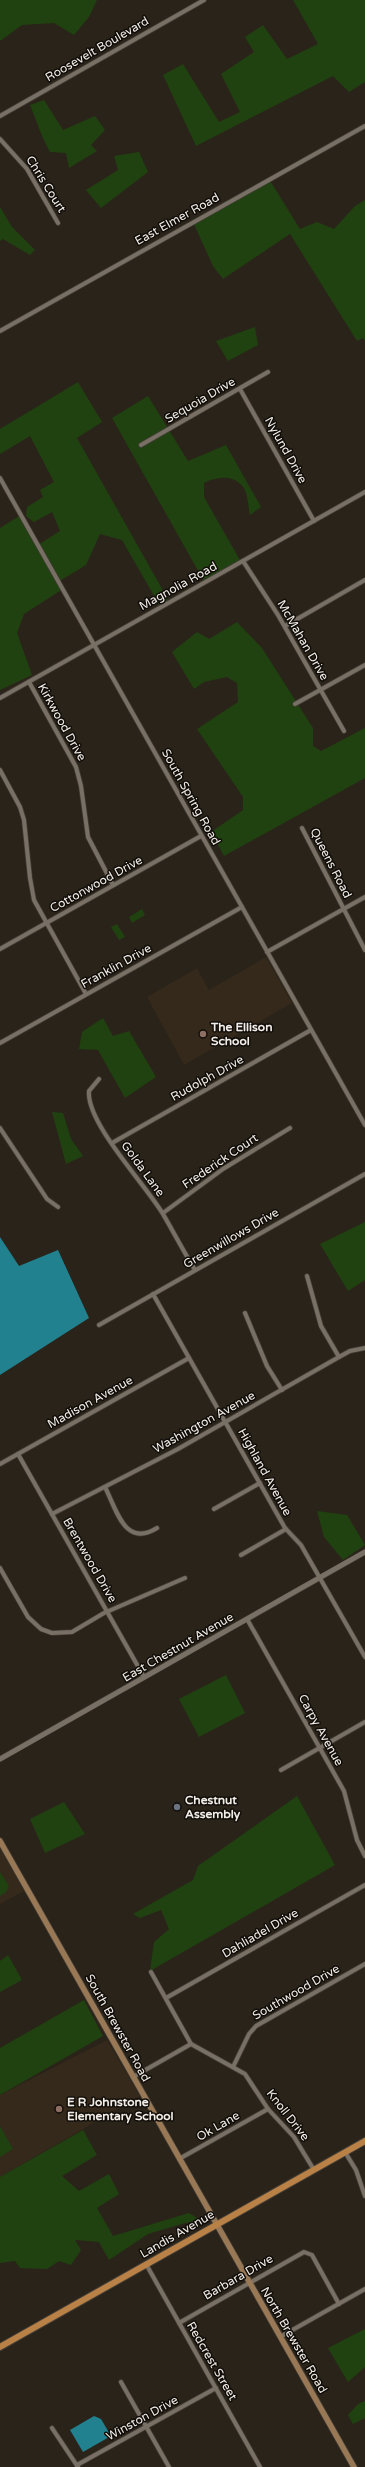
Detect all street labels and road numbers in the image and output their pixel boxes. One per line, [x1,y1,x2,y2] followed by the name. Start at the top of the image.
[43,14,151,84] street label: Roosevelt Boulevard
[23,153,69,215] street label: Chris Court
[132,190,222,248] street label: East Elmer Road
[162,374,238,426] street label: Sequoia Drive
[262,414,310,486] street label: Nylund Drive
[137,559,219,613] street label: Magnolia Road
[274,597,332,683] street label: McMahan Drive
[35,681,89,763] street label: Kirkwood Drive
[159,747,223,847] street label: South Spring Road
[307,826,355,900] street label: Queens Road
[47,853,145,915] street label: Cottonwood Drive
[78,941,154,991] street label: Franklin Drive
[168,1052,246,1104] street label: Rudolph Drive
[180,1130,261,1191] street label: Frederick Court
[118,1139,168,1199] street label: Golda Lane
[181,1205,281,1271] street label: Greenwillows Drive
[45,1373,135,1431] street label: Madison Avenue
[151,1388,258,1456] street label: Washington Avenue
[235,1426,295,1518] street label: Highland Avenue
[60,1515,120,1605] street label: Brentwood Drive
[120,1609,236,1684] street label: East Chestnut Avenue
[296,1692,347,1768] street label: Carpy Avenue
[219,1905,301,1960] street label: Dahliadel Drive
[250,1961,342,2023] street label: Southwood Drive
[83,1972,153,2084] street label: South Brewster Road
[264,2087,313,2144] street label: Knoll Drive
[194,2108,242,2144] street label: Ok Lane
[137,2207,217,2261] street label: Landis Avenue
[201,2251,275,2303] street label: Barbara Drive
[258,2284,330,2396] street label: North Brewster Road
[184,2319,240,2403] street label: Redcrest Street
[104,2392,180,2443] street label: Winston Drive

